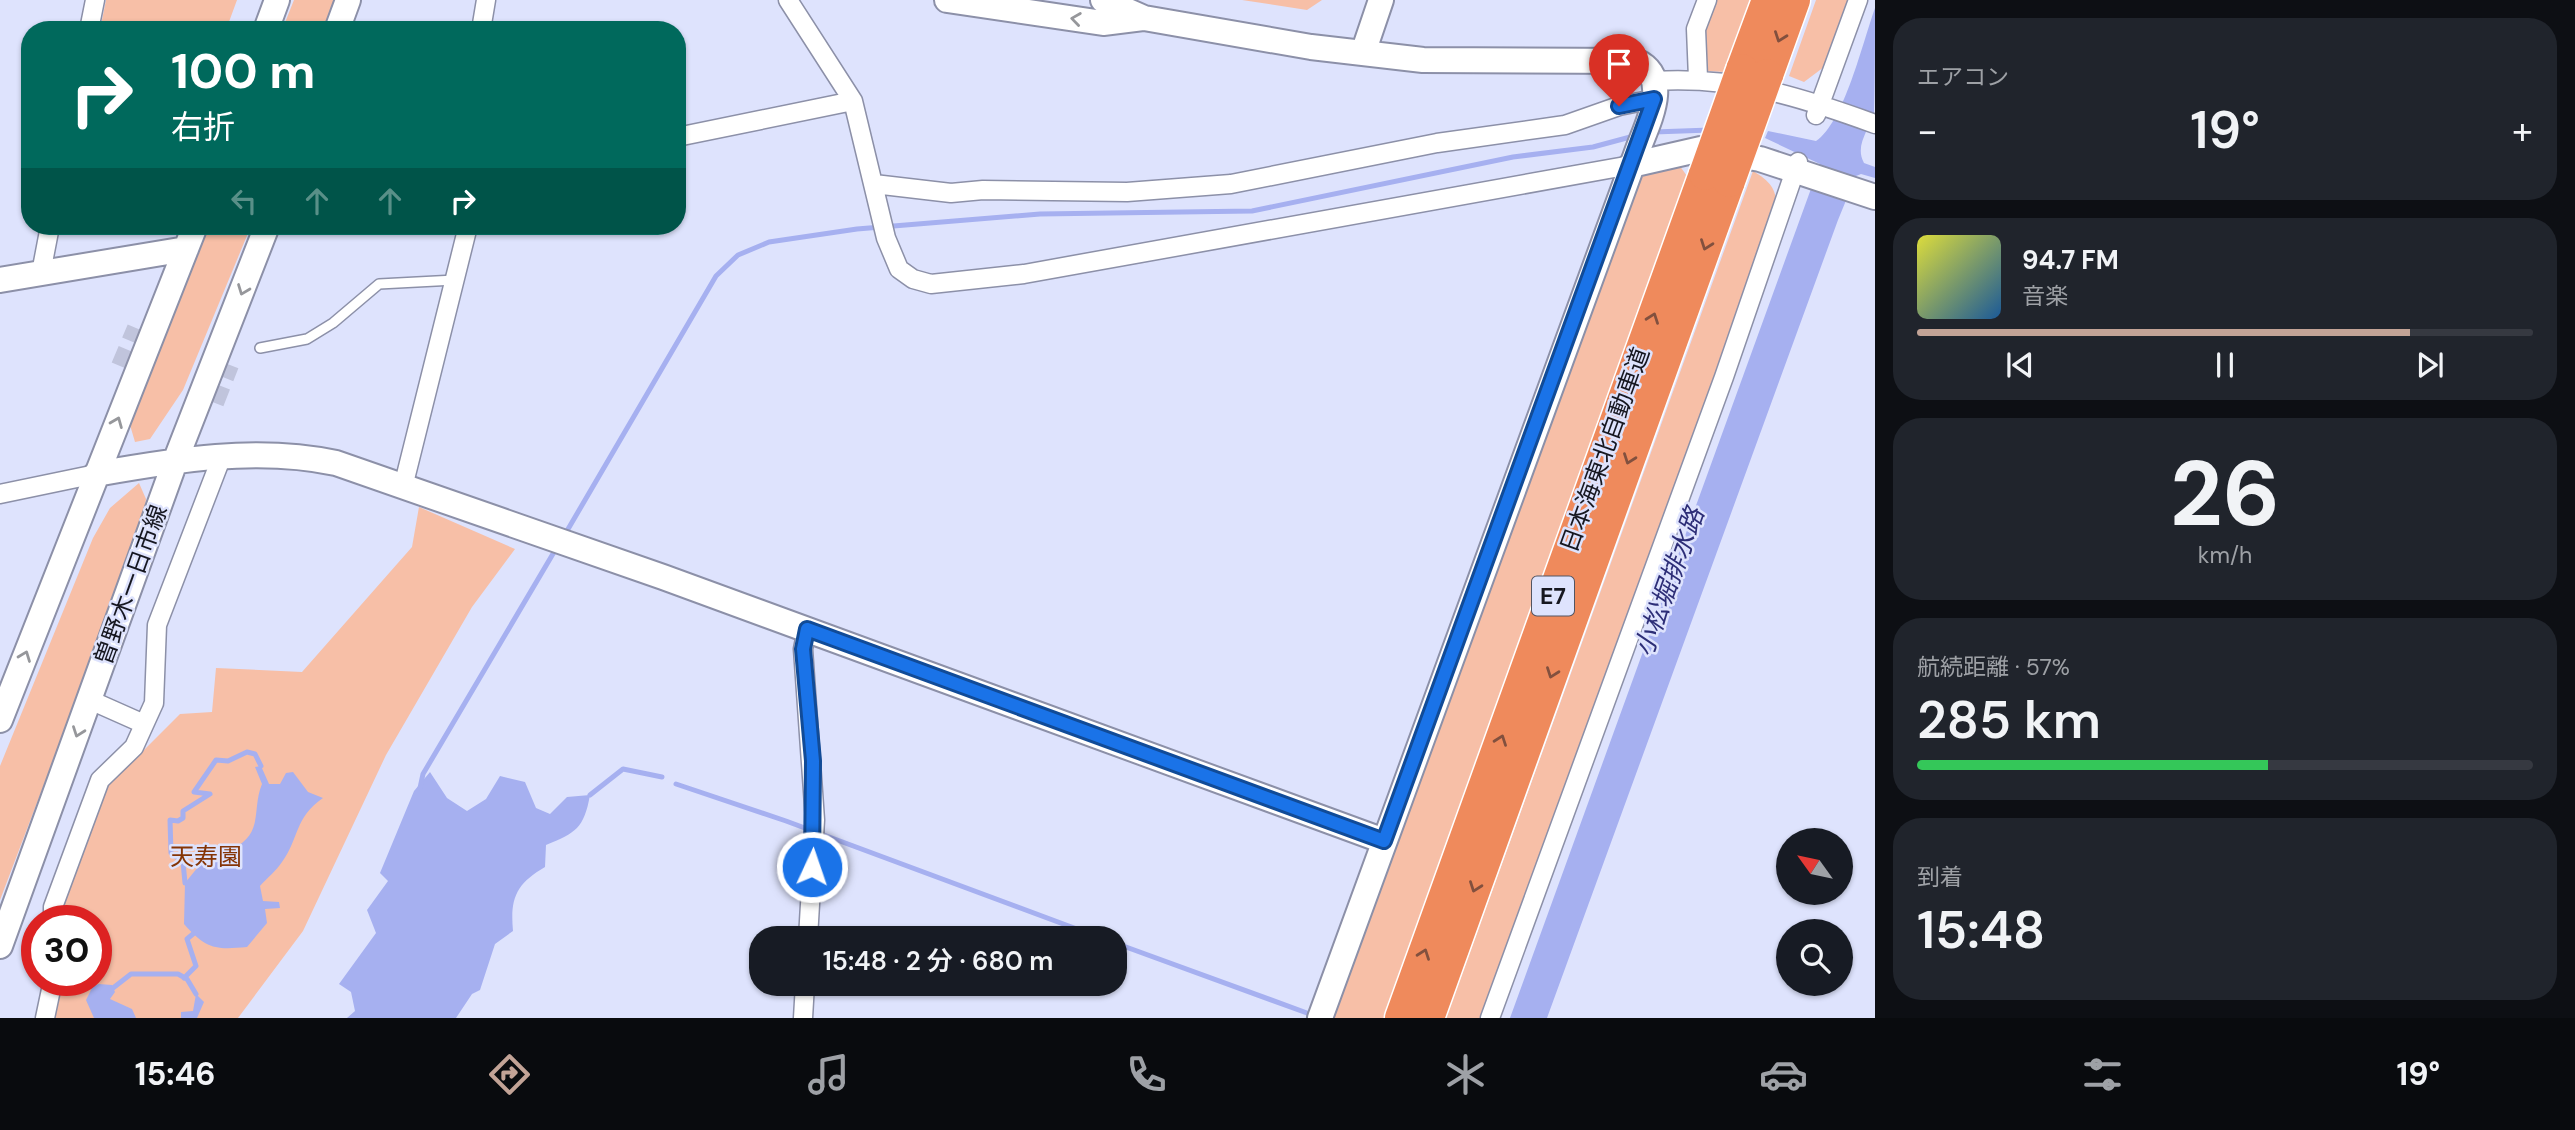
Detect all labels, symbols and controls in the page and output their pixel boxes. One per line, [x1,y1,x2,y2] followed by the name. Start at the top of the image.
[1070,12,1082,27] one-way arrow
[1774,31,1788,43] one-way arrow
[1589,34,1649,106] pin
[171,39,315,103] text: 100 m
[1600,45,1638,83] icon: arrive
[56,49,147,140] icon: right
[1917,62,2009,92] text: エアコン
[2190,96,2260,164] text: 19°
[171,106,235,148] text: 右折
[1917,106,1938,156] text: −
[2512,106,2533,156] text: +
[225,182,263,220] icon: left
[298,182,336,220] icon: ahead
[371,182,409,220] icon: ahead
[444,182,482,220] icon: right
[1700,238,1714,251] one-way arrow
[2022,243,2119,277] text: 94.7 FM
[2022,281,2068,311] text: 音楽
[237,283,251,295] one-way arrow
[1645,313,1659,325] one-way arrow
[1553,343,1656,557] street label: 日本海東北自動車道
[2001,346,2039,384] icon: previous
[2206,346,2244,384] icon: pause
[2411,346,2449,384] icon: next
[109,416,123,428] one-way arrow
[2170,435,2280,553] text: 26
[1623,453,1637,465] one-way arrow
[87,501,174,669] street label: 曽野木一日市線
[1626,501,1712,661] water label: 小松堀排水路
[2198,540,2252,570] text: km/h
[1532,576,1574,616] road number: E7
[16,651,30,663] one-way arrow
[1917,652,2070,682] text: 航続距離 · 57%
[1546,667,1560,679] one-way arrow
[1917,686,2101,754] text: 285 km
[72,726,86,738] one-way arrow
[1493,734,1507,746] one-way arrow
[1776,828,1853,905] north arrow
[1776,828,1853,996] map controls
[775,830,849,904] position arrow
[170,841,242,872] park label: 天寿園
[1917,862,1963,892] text: 到着
[1470,881,1484,893] one-way arrow
[1917,896,2045,964] text: 15:48
[21,905,112,996] speed limit sign: 30
[1776,919,1853,996] button: search
[823,944,1053,978] text: 15:48 · 2 分 · 680 m
[1416,948,1430,960] one-way arrow
[485,1050,534,1099] icon: directions
[804,1050,853,1099] icon: music
[1122,1050,1171,1099] icon: phone
[1441,1050,1490,1099] icon: climate
[1759,1050,1808,1099] icon: car
[2078,1050,2127,1099] icon: filters
[135,1053,216,1095] text: 15:46
[2397,1053,2440,1095] text: 19°

